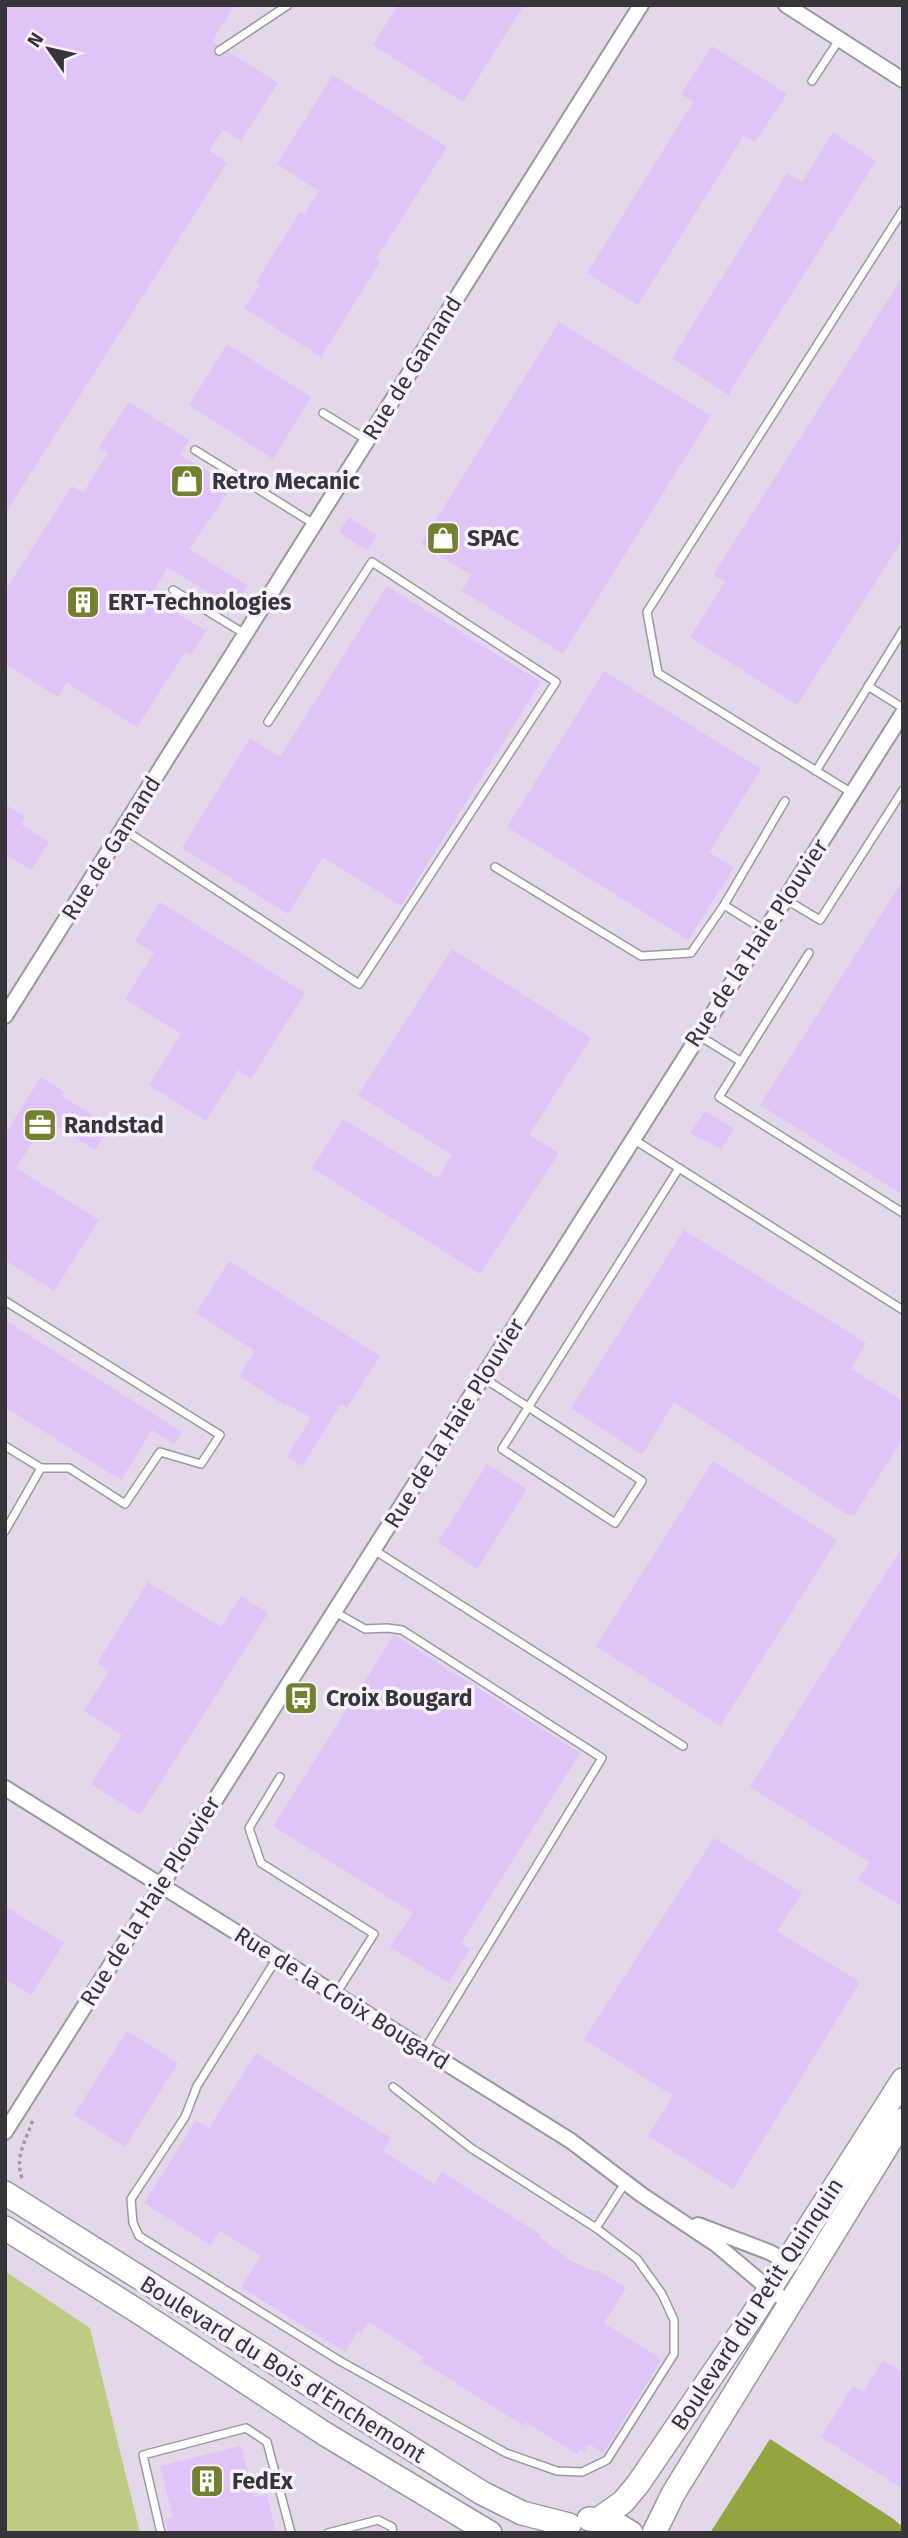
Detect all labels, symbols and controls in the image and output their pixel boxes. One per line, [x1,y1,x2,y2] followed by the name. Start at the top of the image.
[14,14,84,84] north arrow
[22,28,48,51] text: N
[356,291,468,445] street label: Rue de Gamand
[168,462,206,500] shop icon: Retro Mecanic
[212,467,360,495] place label: Retro Mecanic
[424,519,462,557] shop icon: SPAC
[467,524,520,552] place label: SPAC
[64,583,102,621] building icon: ERT-Technologies
[108,588,291,616] place label: ERT-Technologies
[55,771,167,925] street label: Rue de Gamand
[678,834,834,1052] street label: Rue de la Haie Plouvier
[21,1106,59,1144] office icon: Randstad
[64,1111,164,1139] place label: Randstad
[378,1313,530,1533] street label: Rue de la Haie Plouvier
[282,1679,320,1717] bus stop icon: Croix Bougard
[326,1684,473,1712] place label: Croix Bougard
[74,1791,226,2011] street label: Rue de la Haie Plouvier
[229,1920,455,2076] street label: Rue de la Croix Bougard
[665,2173,849,2435] street label: Boulevard du Petit Quinquin
[135,2269,432,2469] street label: Boulevard du Bois d'Enchemont
[188,2462,226,2500] building icon: FedEx
[232,2467,293,2495] place label: FedEx

